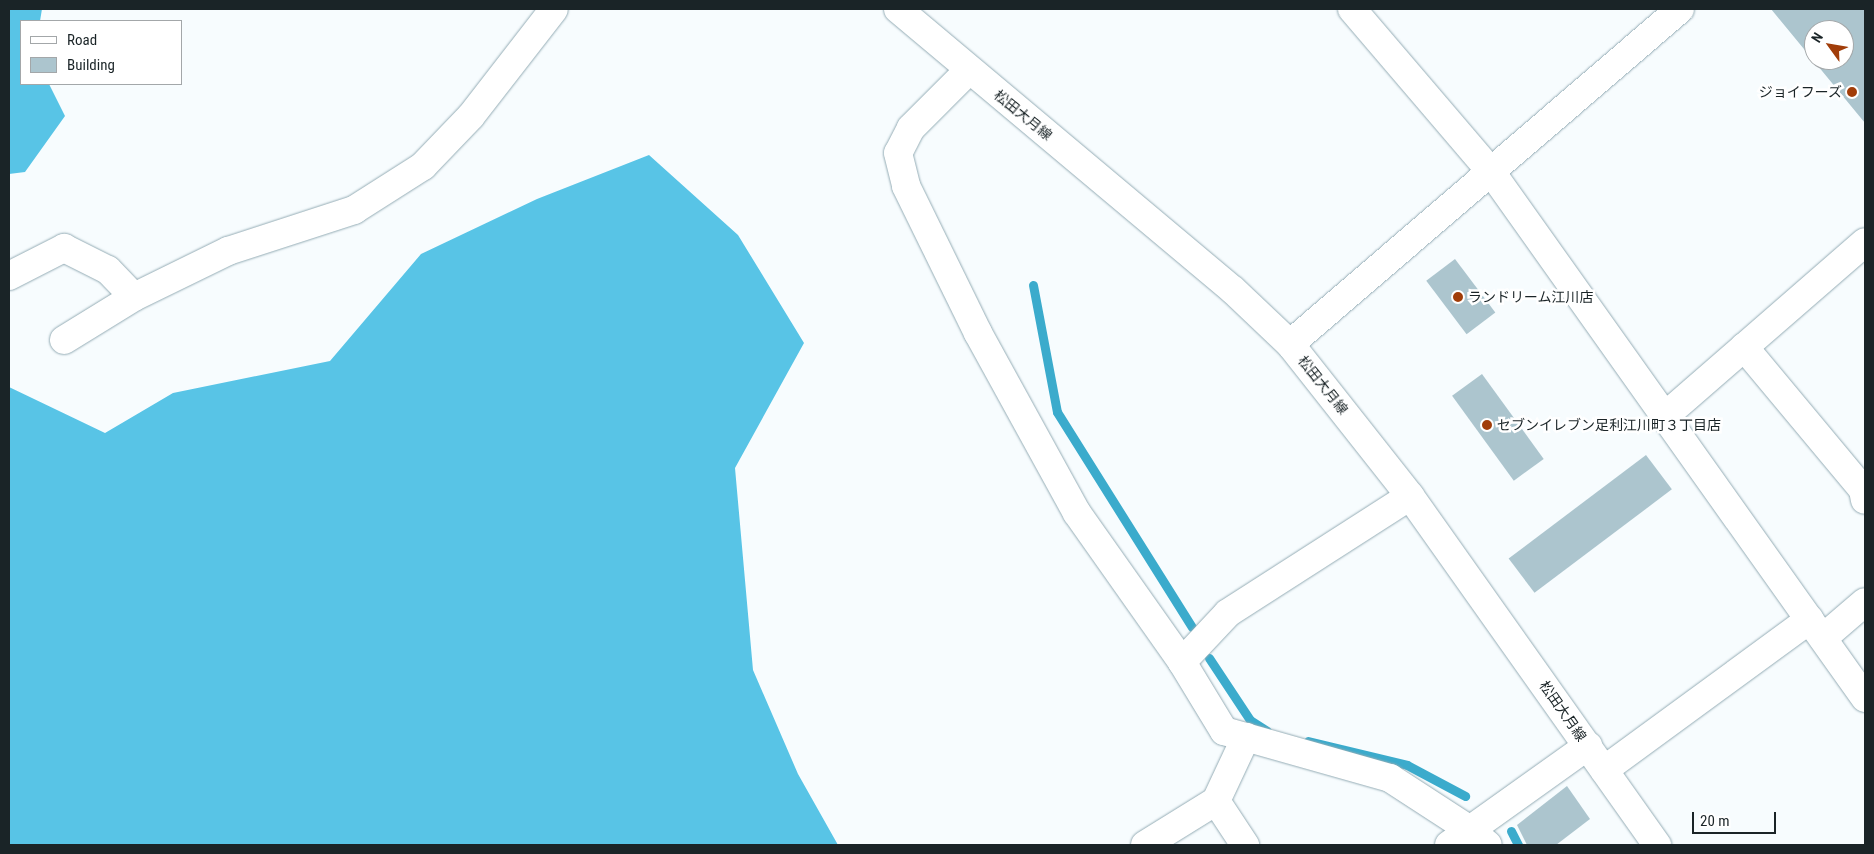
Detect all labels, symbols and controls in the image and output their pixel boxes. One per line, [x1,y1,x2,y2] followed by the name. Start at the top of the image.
[20,20,182,85] legend
[1804,20,1854,70] north arrow
[1808,30,1826,45] text: N
[67,31,97,49] text: Road
[67,56,115,74] text: Building
[1758,84,1842,100] place label: ジョイフーズ
[991,86,1055,144] street label: 松田大月線
[1846,86,1858,98] marker: ジョイフーズ
[1468,289,1594,305] place label: ランドリーム江川店
[1452,291,1464,303] marker: ランドリーム江川店
[1294,353,1352,417] street label: 松田大月線
[1497,417,1721,433] place label: セブンイレブン足利江川町３丁目店
[1481,419,1493,431] marker: セブンイレブン足利江川町３丁目店
[1536,678,1590,744] street label: 松田大月線
[1694,802,1778,834] scale bar
[1700,812,1730,830] text: 20 m

